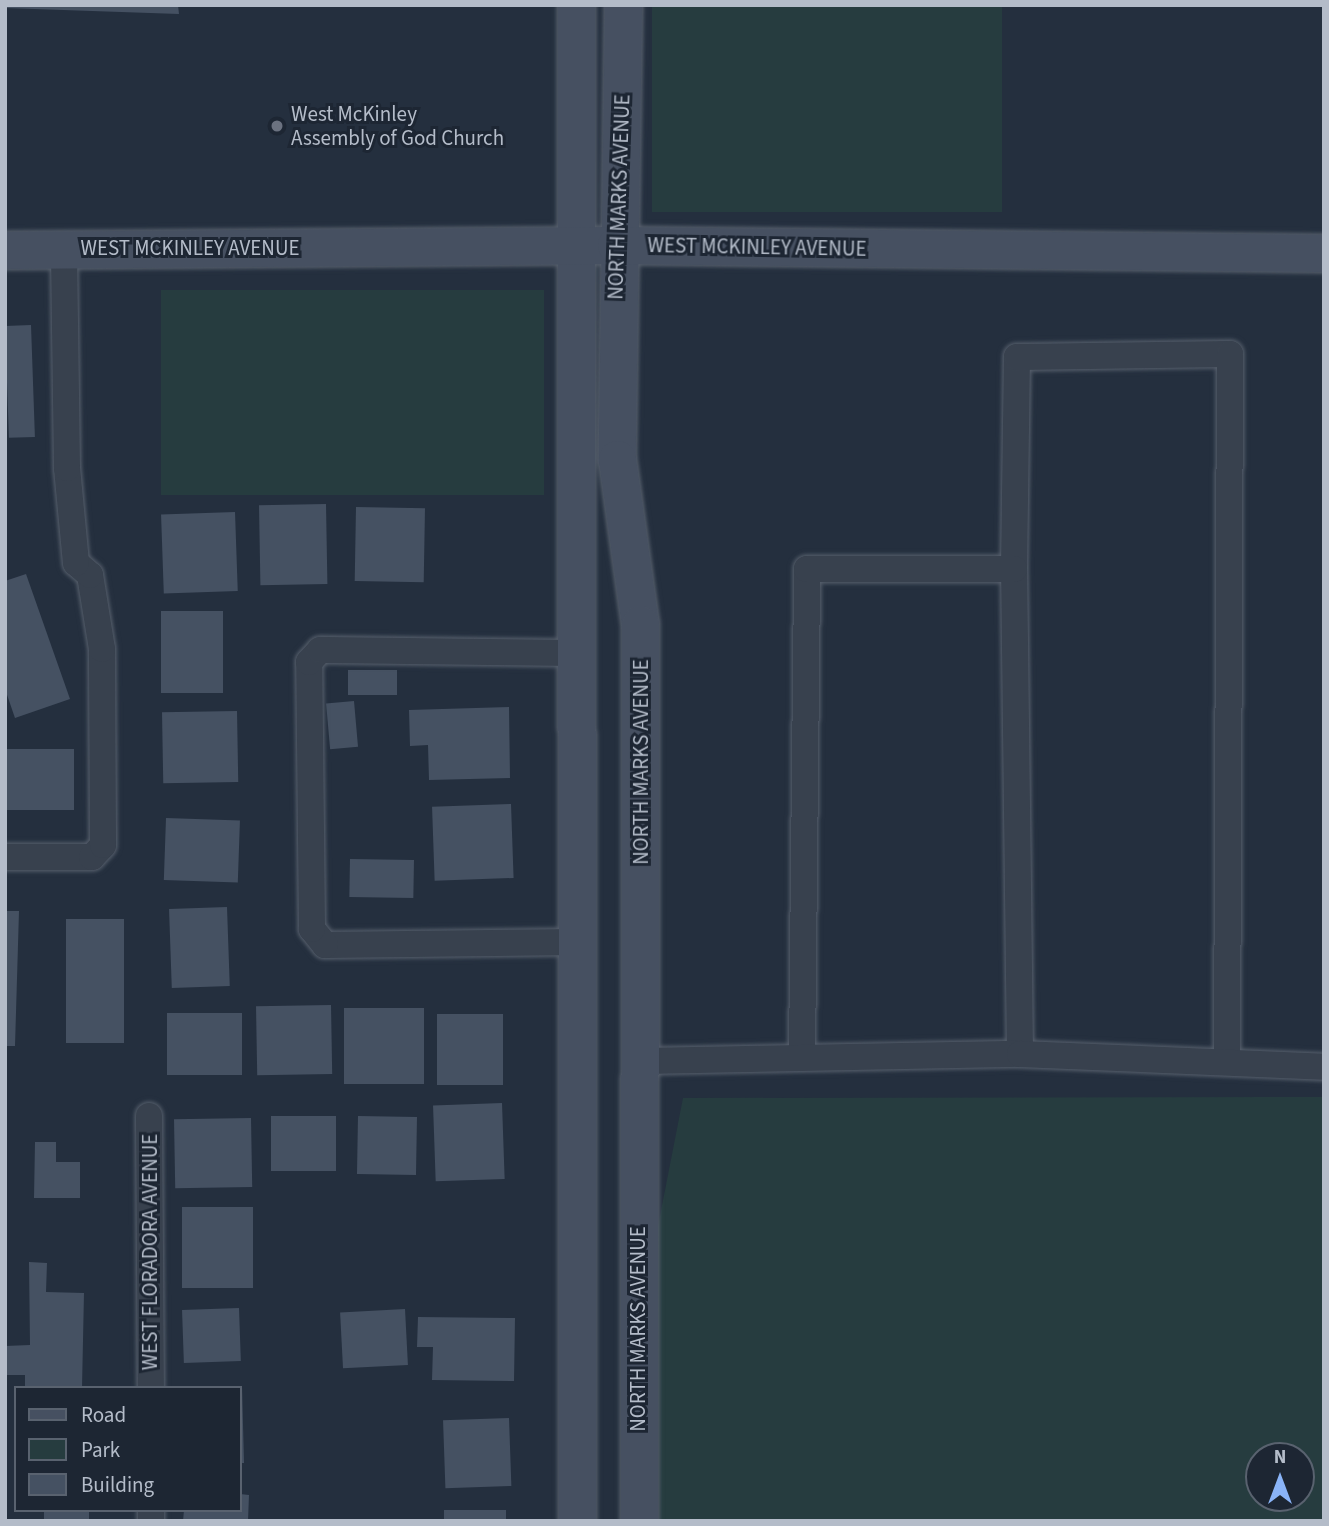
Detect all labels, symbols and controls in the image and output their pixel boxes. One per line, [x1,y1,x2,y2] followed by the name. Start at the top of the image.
[603,94,635,300] street label: NORTH MARKS AVENUE
[291,101,504,151] place label: West McKinley Assembly of God Church
[269,118,285,134] marker: West McKinley Assembly of God Church
[647,232,867,262] street label: WEST MCKINLEY AVENUE
[80,235,300,261] street label: WEST MCKINLEY AVENUE
[628,659,654,865] street label: NORTH MARKS AVENUE
[137,1134,163,1370] street label: WEST FLORADORA AVENUE
[625,1226,651,1432] street label: NORTH MARKS AVENUE
[14,1386,242,1512] legend
[81,1400,126,1430] text: Road
[81,1435,120,1465] text: Park
[1245,1442,1315,1512] north arrow
[1274,1444,1286,1471] text: N
[81,1470,154,1500] text: Building

